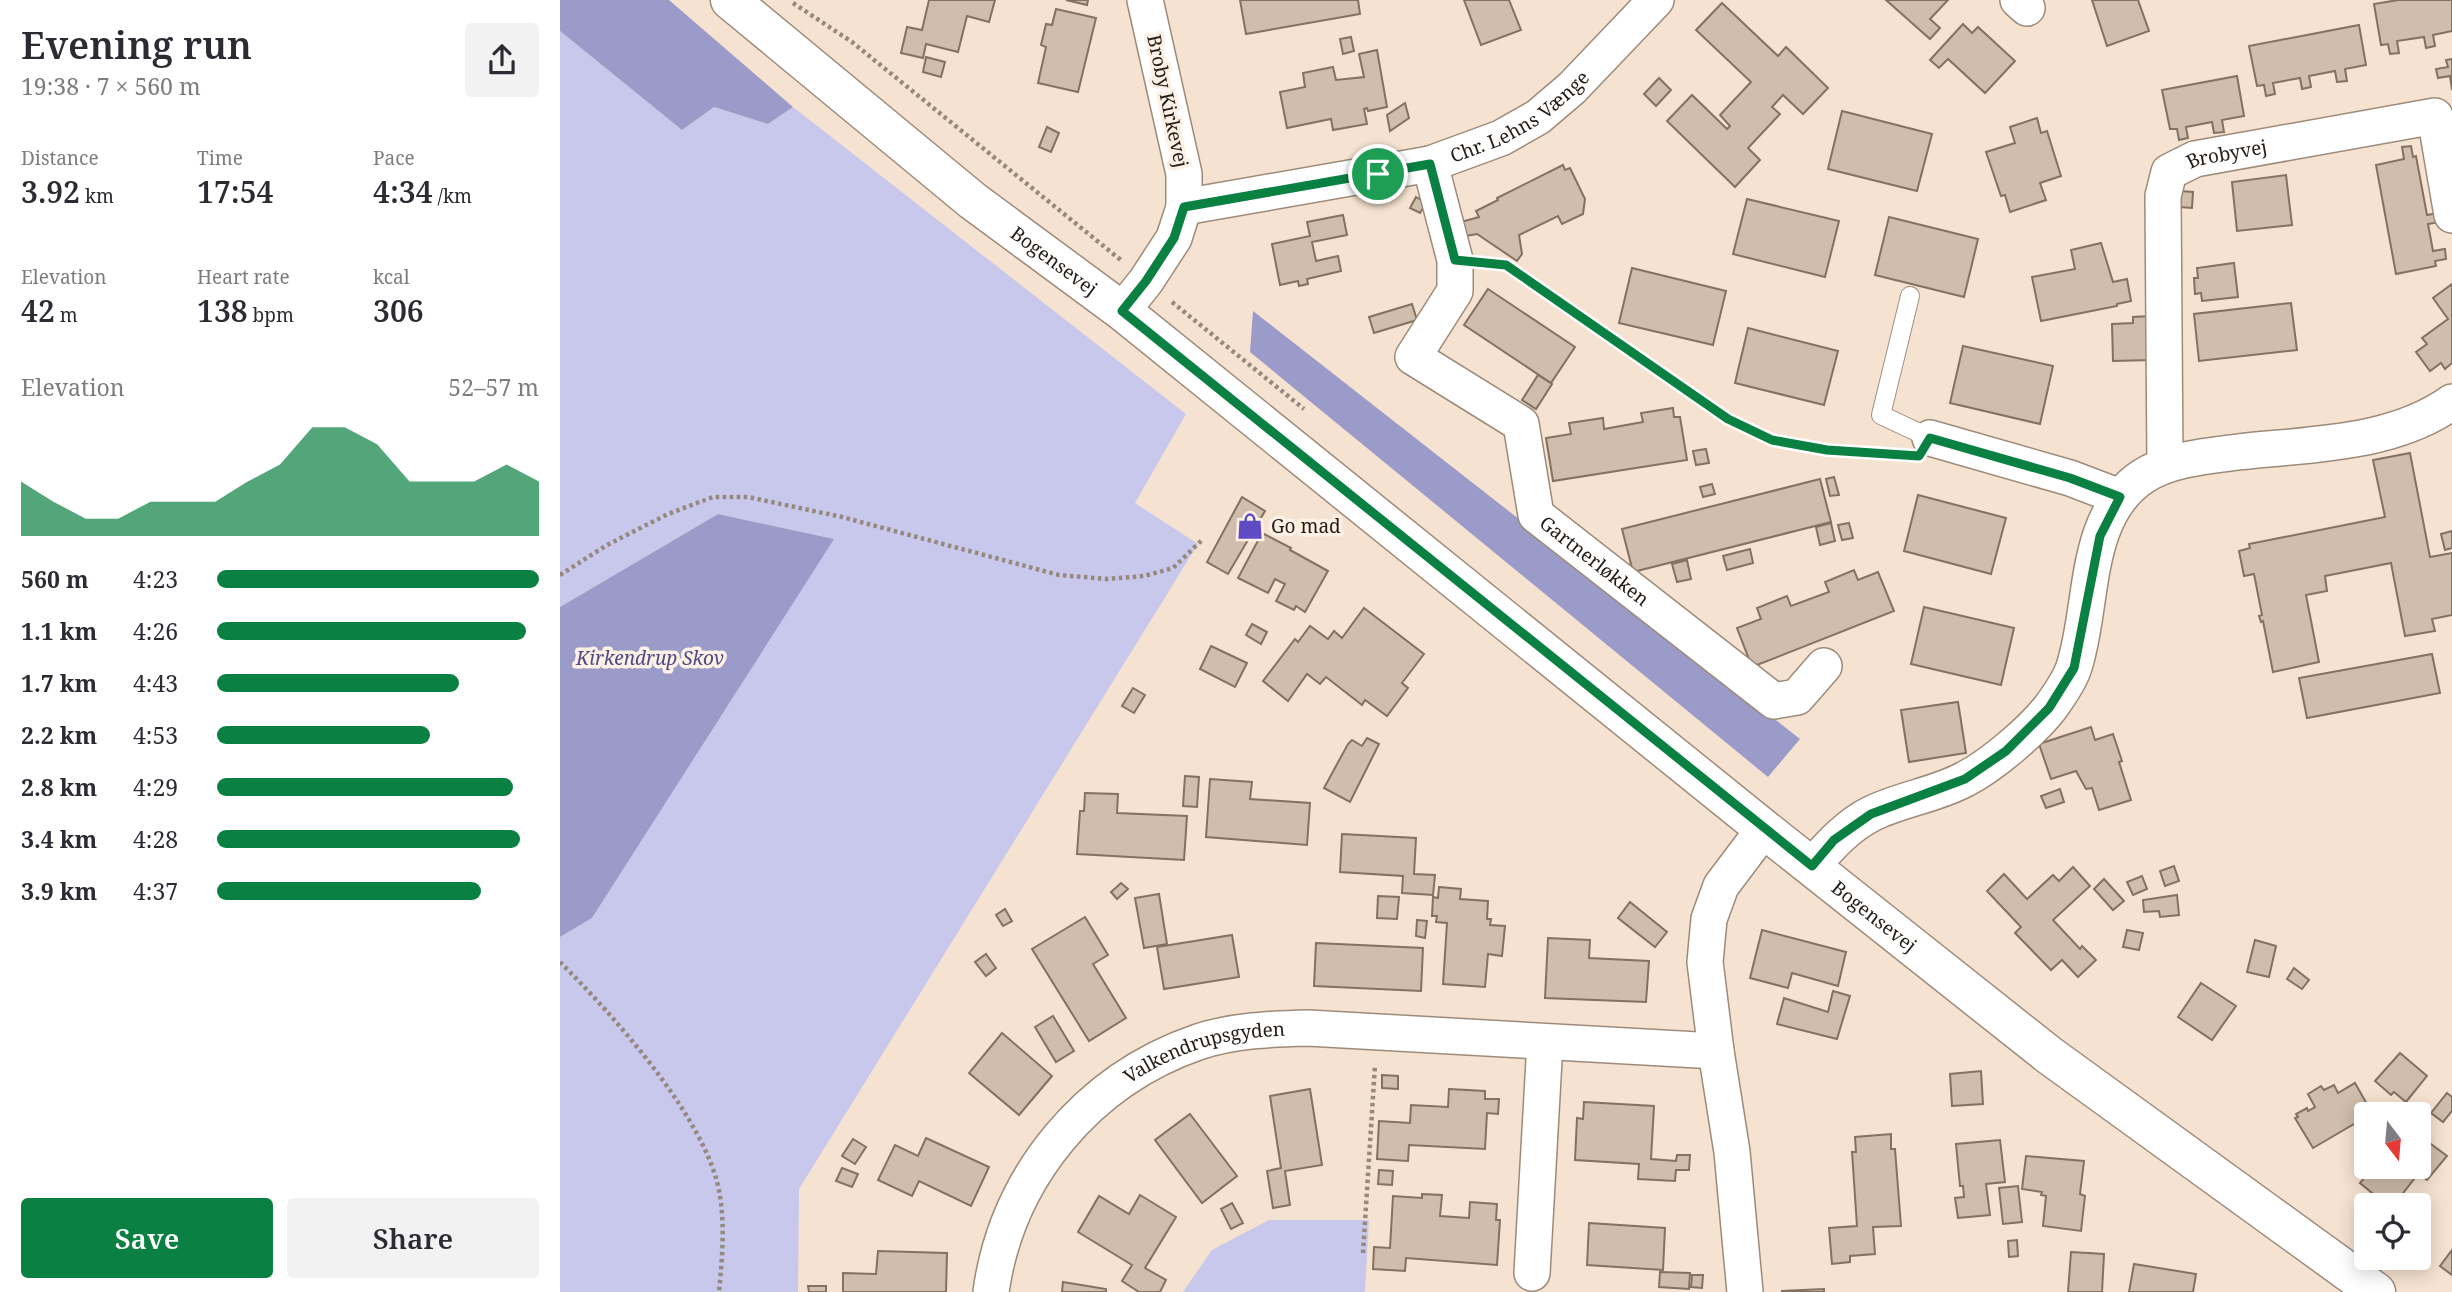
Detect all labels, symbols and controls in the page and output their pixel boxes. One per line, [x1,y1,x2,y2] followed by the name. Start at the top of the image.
[21,18,252,70] text: Evening run
[465,23,539,97] button: share
[1141,32,1195,170] street label: Broby Kirkevej
[1446,65,1595,169] street label: Chr. Lehns Vænge
[21,70,201,102] text: 19:38 · 7 × 560 m
[2182,133,2269,174] street label: Brobyvej
[1348,144,1408,204] pin
[21,145,99,171] text: Distance
[197,145,243,171] text: Time
[373,145,415,171] text: Pace
[1359,155,1397,193] icon: arrive
[21,171,80,212] text: 3.92
[197,171,273,212] text: 17:54
[373,171,433,212] text: 4:34
[80,183,114,209] text: km
[433,183,472,209] text: /km
[1005,220,1103,301] street label: Bogensevej
[21,264,107,290] text: Elevation
[197,264,290,290] text: Heart rate
[373,264,410,290] text: kcal
[21,290,55,331] text: 42
[197,290,248,331] text: 138
[373,290,424,331] text: 306
[55,302,78,328] text: m
[248,302,294,328] text: bpm
[21,371,125,403] text: Elevation
[448,371,539,403] text: 52–57 m
[1534,510,1655,612] street label: Gartnerløkken
[1235,511,1265,541] shop icon: Go mad
[1271,513,1341,539] place label: Go mad
[21,563,89,595] text: 560 m
[133,563,178,595] text: 4:23
[21,615,97,647] text: 1.1 km
[133,615,178,647] text: 4:26
[575,645,724,671] park label: Kirkendrup Skov
[21,667,97,699] text: 1.7 km
[133,667,178,699] text: 4:43
[21,719,97,751] text: 2.2 km
[133,719,178,751] text: 4:53
[21,771,97,803] text: 2.8 km
[133,771,178,803] text: 4:29
[21,823,97,855] text: 3.4 km
[133,823,178,855] text: 4:28
[21,875,97,907] text: 3.9 km
[133,875,178,907] text: 4:37
[1826,875,1922,958] street label: Bogensevej
[1118,1016,1286,1089] street label: Valkendrupsgyden
[2354,1102,2431,1180] north arrow
[2354,1102,2431,1270] map controls
[2354,1193,2431,1270] button: locate
[21,1198,273,1278] button: Save
[287,1198,539,1278] button: Share

